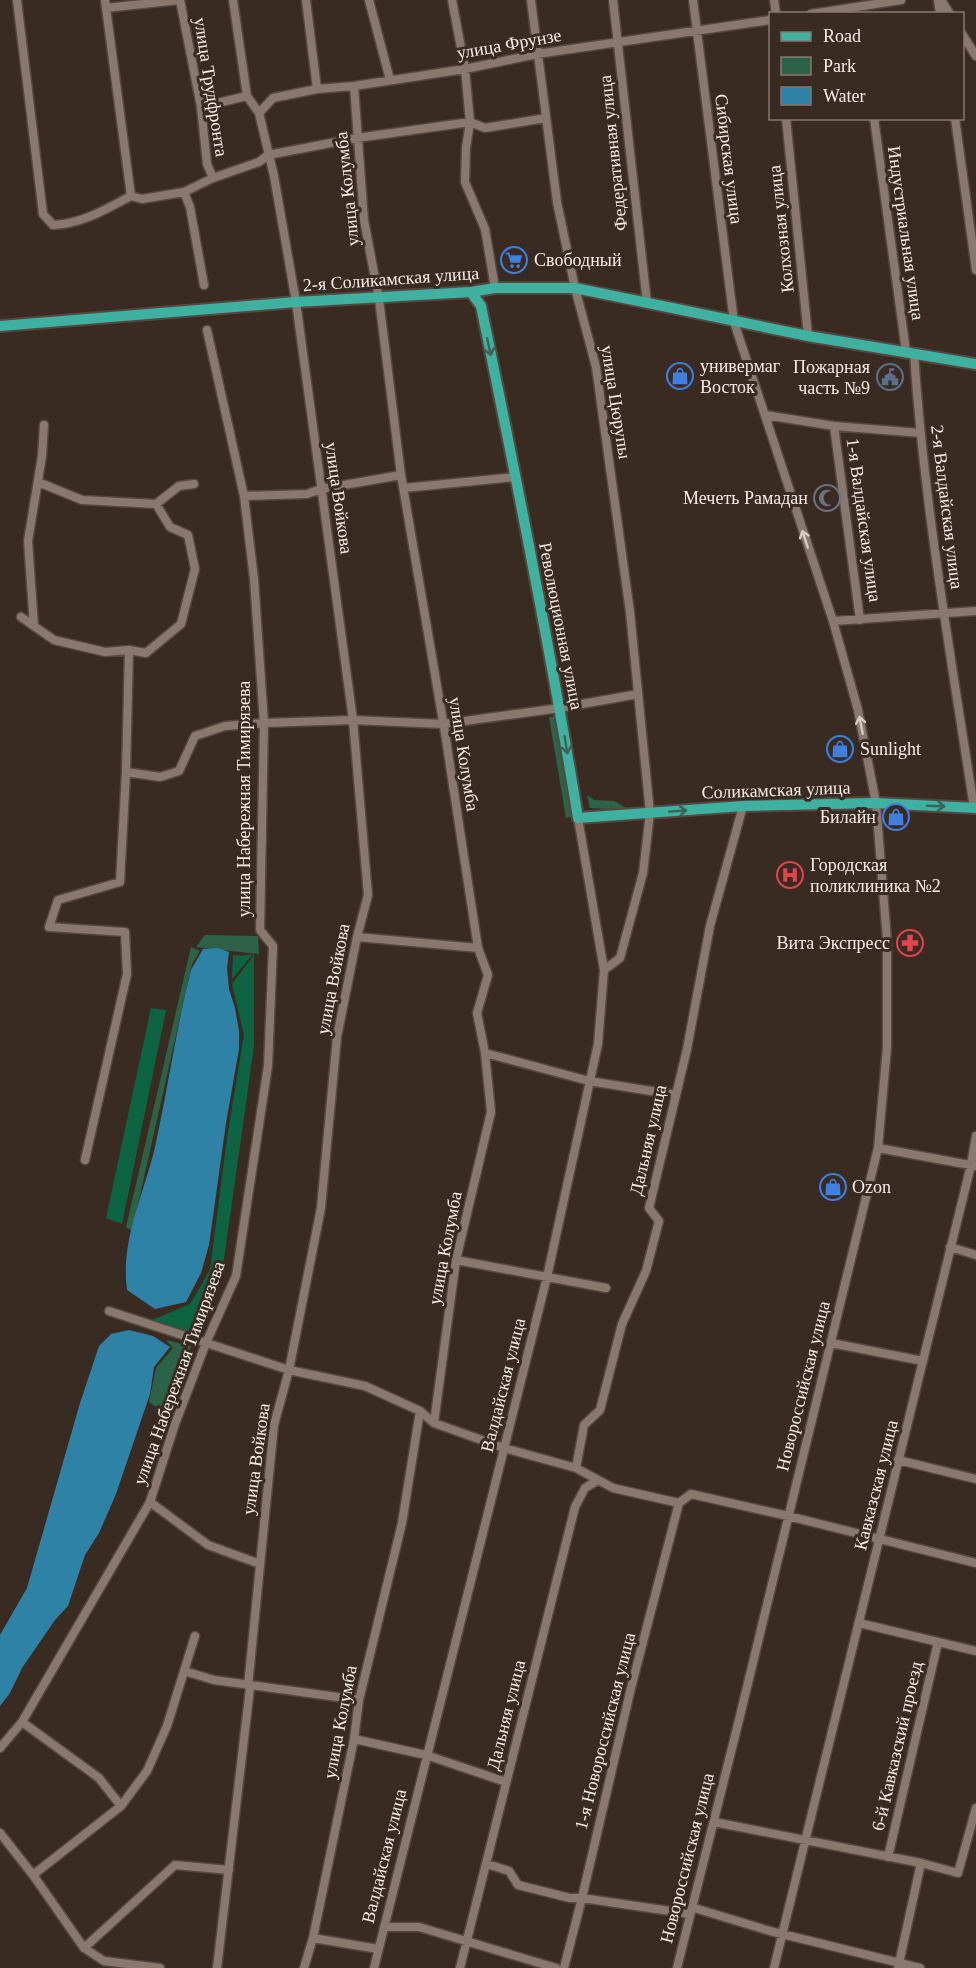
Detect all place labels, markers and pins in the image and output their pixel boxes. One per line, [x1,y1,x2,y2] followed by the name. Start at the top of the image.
[499,245,529,275] supermarket icon: Свободный
[534,250,622,270] place label: Свободный
[700,356,780,397] place label: универмаг Восток
[793,357,870,398] place label: Пожарная часть №9
[665,361,695,391] shop icon: универмаг Восток
[875,362,905,392] public building icon: Пожарная часть №9
[812,483,842,513] mosque icon: Мечеть Рамадан
[683,488,808,508] place label: Мечеть Рамадан
[825,734,855,764] shop icon: Sunlight
[860,739,921,759] place label: Sunlight
[881,802,911,832] shop icon: Билайн
[820,807,876,827] place label: Билайн
[810,855,941,896] place label: Городская поликлиника №2
[775,860,805,890] hospital icon: Городская поликлиника №2
[895,928,925,958] pharmacy icon: Вита Экспресс
[777,933,890,953] place label: Вита Экспресс
[818,1172,848,1202] shop icon: Ozon
[852,1177,891,1197] place label: Ozon

